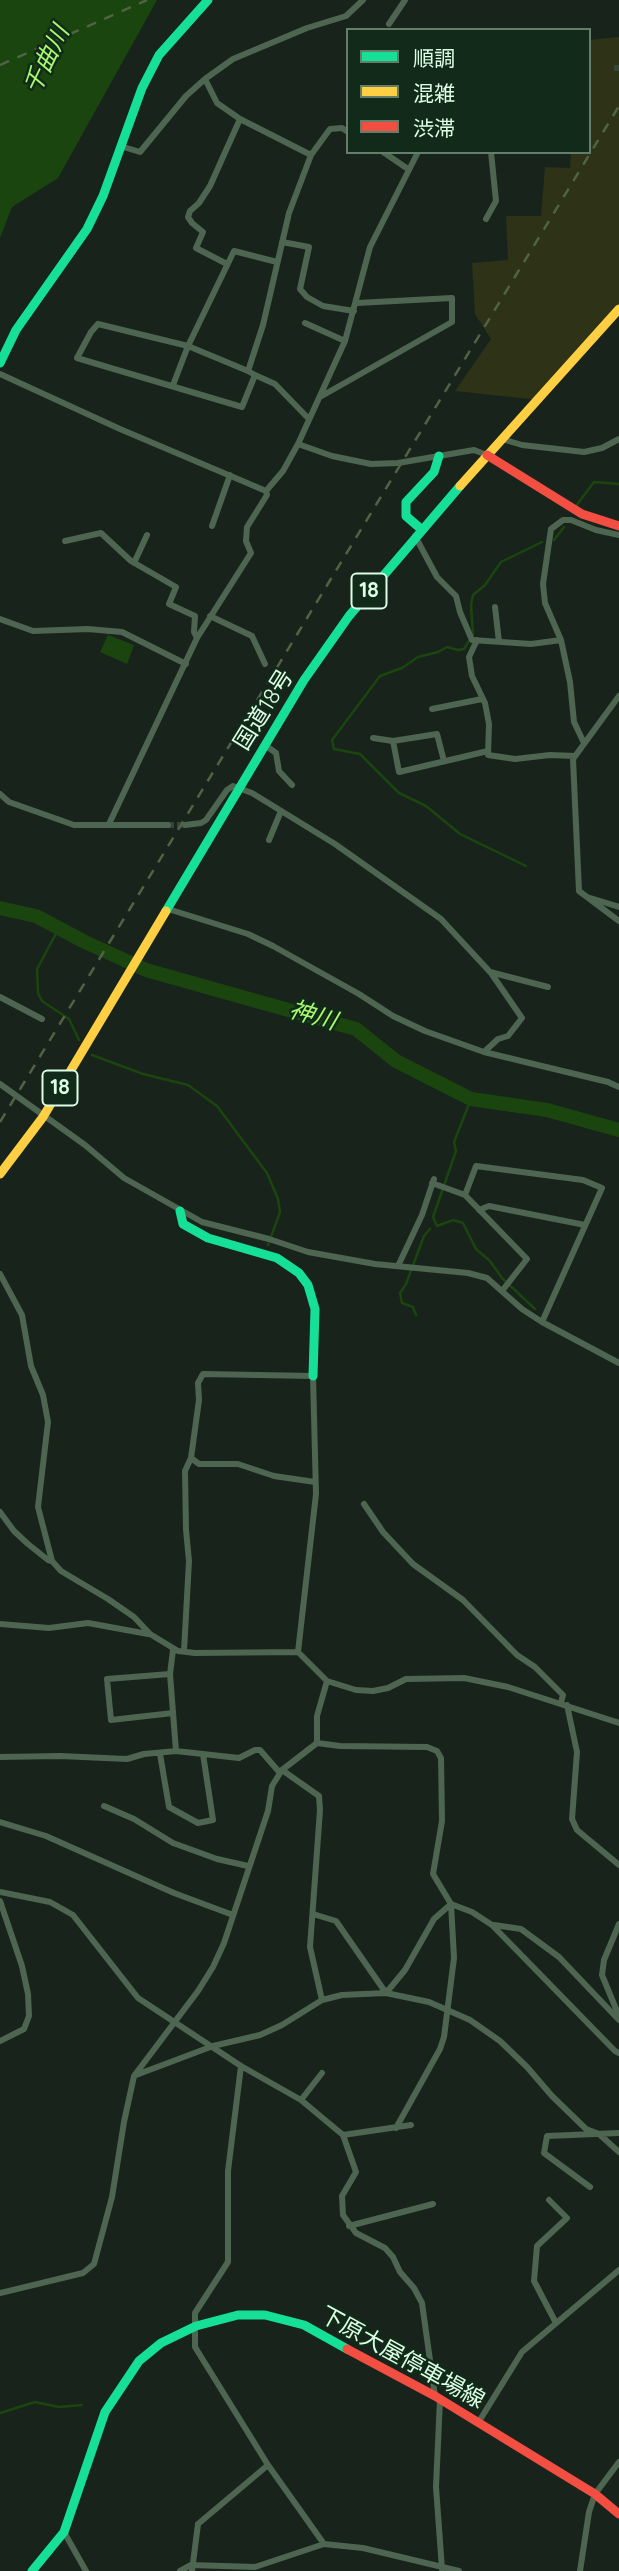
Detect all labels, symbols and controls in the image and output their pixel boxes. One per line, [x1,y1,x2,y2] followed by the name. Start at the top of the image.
[18,21,76,99] water label: 千曲川
[346,28,591,154] legend
[413,45,455,71] text: 順調
[413,80,455,106] text: 混雑
[413,115,455,141] text: 渋滞
[352,574,386,608] road number: 18
[228,665,300,755] street label: 国道18号
[286,996,340,1036] water label: 神川
[42,1070,78,1106] road number: 18
[315,2301,489,2415] street label: 下原大屋停車場線

